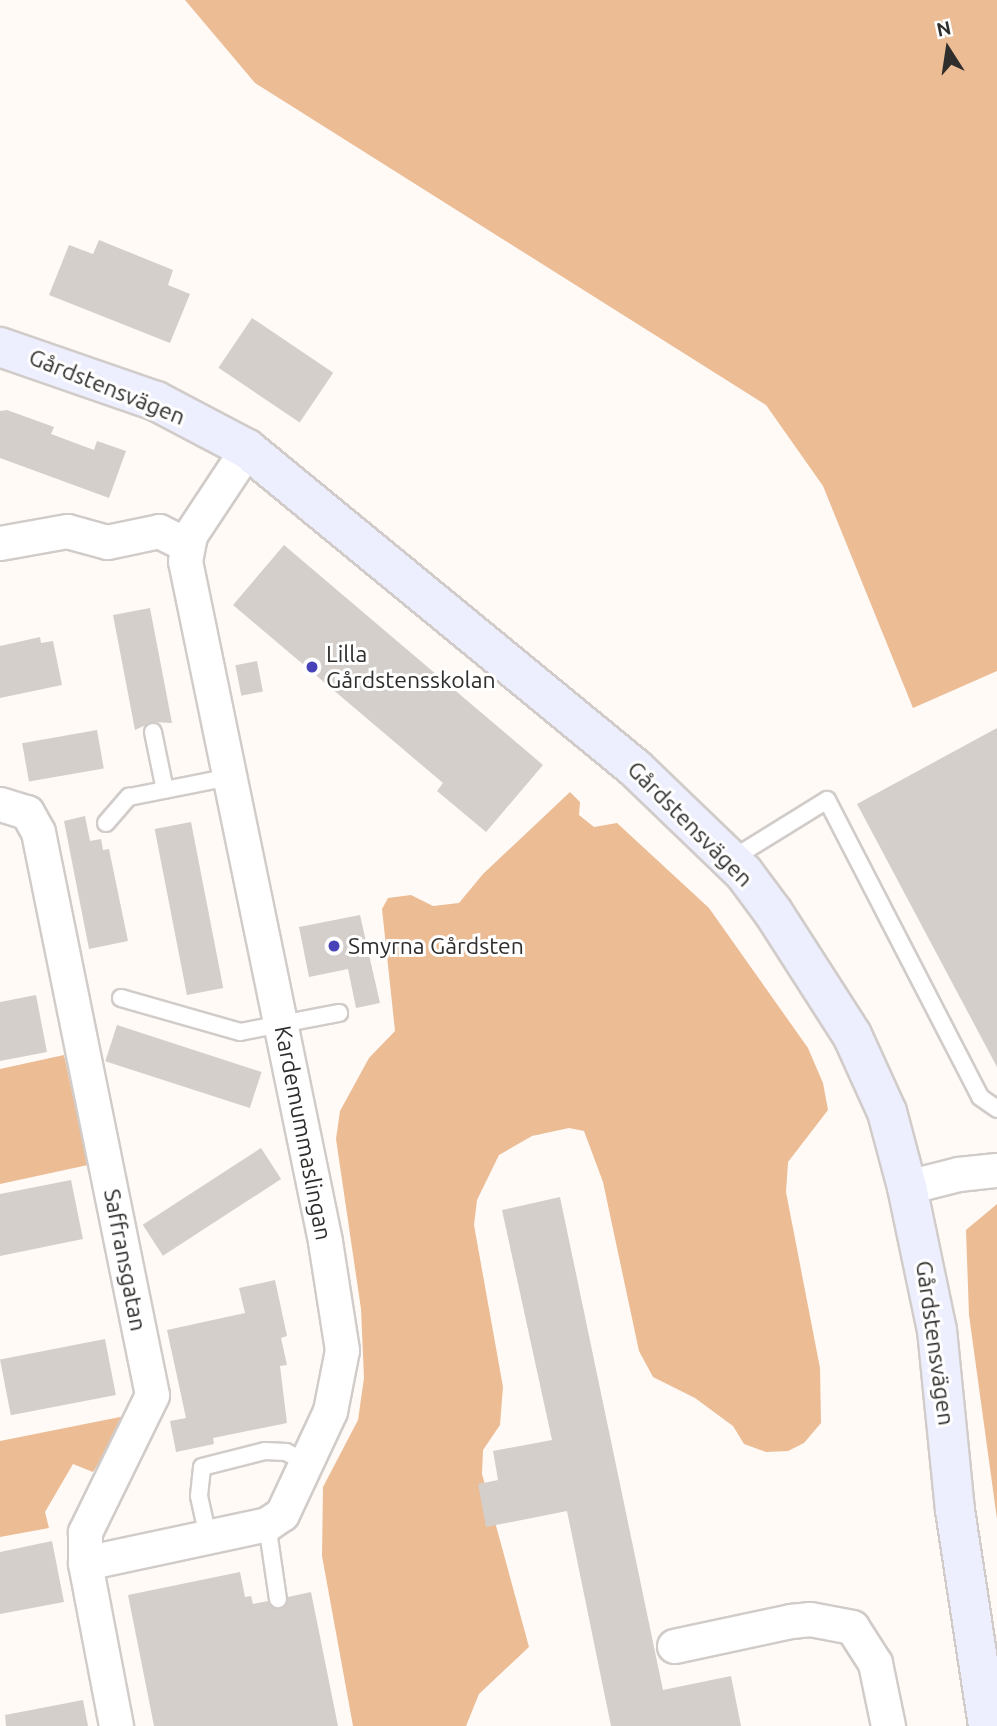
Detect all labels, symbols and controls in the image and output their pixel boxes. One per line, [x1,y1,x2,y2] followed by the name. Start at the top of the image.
[913,14,983,84] north arrow
[934,16,953,41] text: N
[25,343,189,431] street label: Gårdstensvägen
[326,640,496,694] place label: Lilla Gårdstensskolan
[304,659,320,675] marker: Lilla Gårdstensskolan
[622,756,758,892] street label: Gårdstensvägen
[348,932,524,960] place label: Smyrna Gårdsten
[326,938,342,954] marker: Smyrna Gårdsten
[269,1023,337,1243] street label: Kardemummaslingan
[98,1187,152,1333] street label: Saffransgatan
[910,1259,960,1427] street label: Gårdstensvägen

